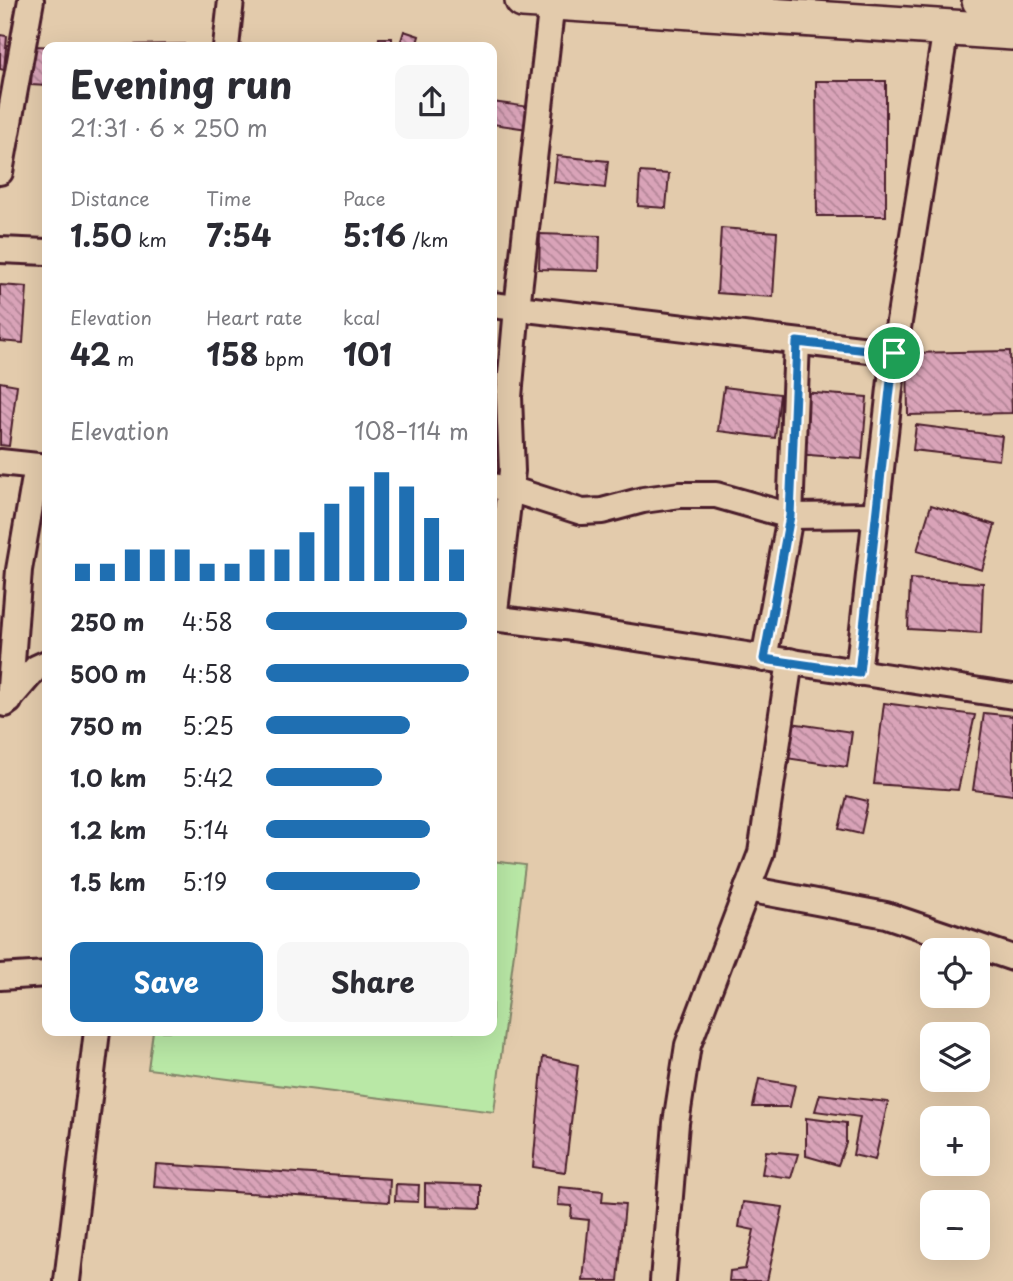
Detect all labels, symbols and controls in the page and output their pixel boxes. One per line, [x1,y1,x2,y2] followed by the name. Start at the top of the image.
[70,55,292,112] text: Evening run
[395,65,469,139] button: share
[70,110,268,145] text: 21:31 · 6 × 250 m
[70,184,150,212] text: Distance
[206,184,251,212] text: Time
[343,184,386,212] text: Pace
[70,212,132,257] text: 1.50
[206,212,272,257] text: 7:54
[343,212,406,257] text: 5:16
[132,225,167,253] text: km
[406,225,449,253] text: /km
[70,303,152,331] text: Elevation
[206,303,302,331] text: Heart rate
[343,303,381,331] text: kcal
[864,323,924,383] pin
[70,331,111,376] text: 42
[206,331,259,376] text: 158
[343,331,392,376] text: 101
[875,334,913,372] icon: arrive
[111,344,134,372] text: m
[259,344,304,372] text: bpm
[70,413,169,448] text: Elevation
[354,413,469,448] text: 108–114 m
[70,604,145,639] text: 250 m
[182,604,233,639] text: 4:58
[70,656,147,691] text: 500 m
[182,656,233,691] text: 4:58
[70,708,142,743] text: 750 m
[182,708,234,743] text: 5:25
[70,760,147,795] text: 1.0 km
[182,760,234,795] text: 5:42
[70,812,146,847] text: 1.2 km
[182,812,229,847] text: 5:14
[70,864,146,899] text: 1.5 km
[182,864,227,899] text: 5:19
[920,938,990,1260] map controls
[920,938,990,1008] button: locate
[70,942,263,1022] button: Save
[277,942,469,1022] button: Share
[920,1022,990,1092] button: layers
[920,1106,990,1176] button: +
[920,1190,990,1260] button: −

